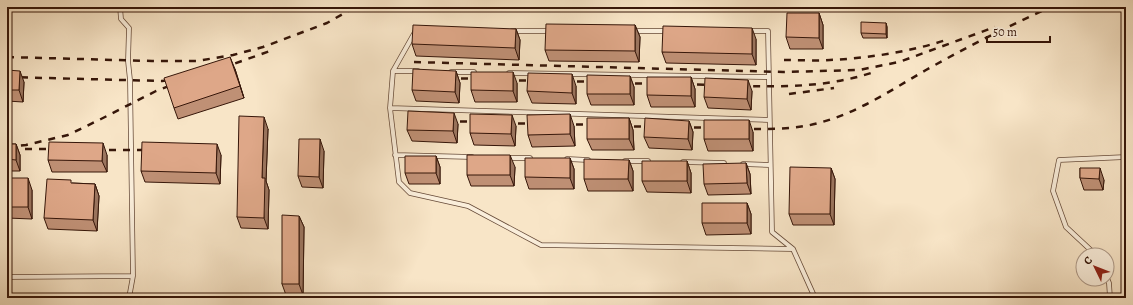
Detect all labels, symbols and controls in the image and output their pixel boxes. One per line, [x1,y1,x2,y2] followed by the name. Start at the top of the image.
[987,18,1050,44] scale bar
[993,24,1017,40] text: 50 m
[1075,247,1115,287] north arrow
[1080,253,1096,268] text: С

